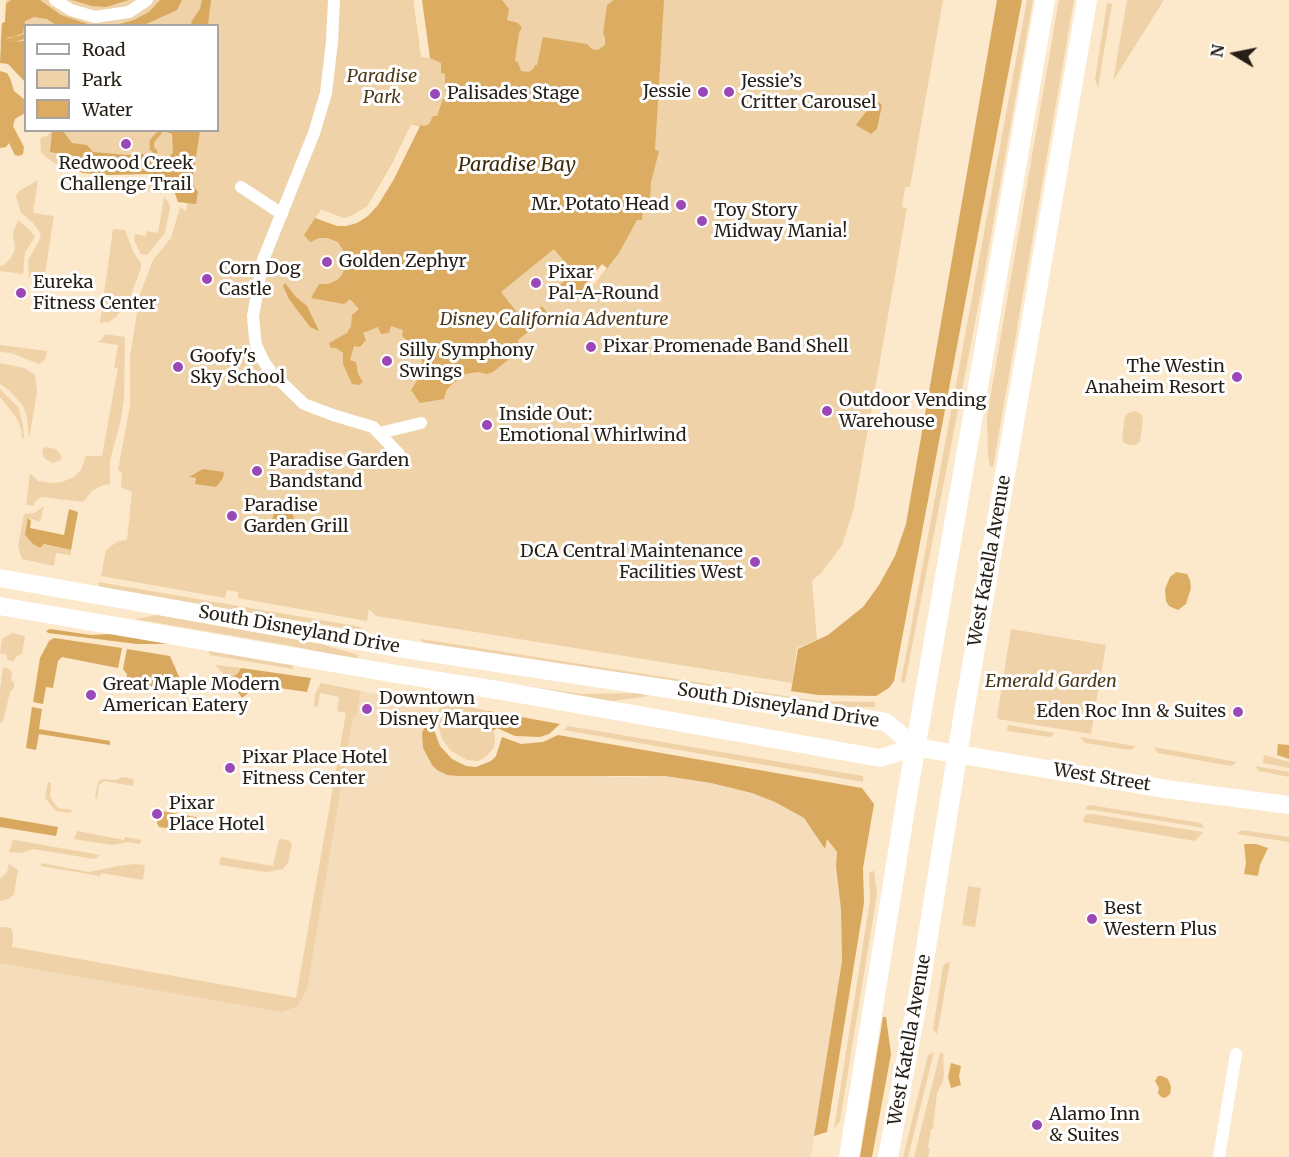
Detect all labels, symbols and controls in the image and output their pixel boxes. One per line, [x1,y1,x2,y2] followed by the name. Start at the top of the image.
[24,24,219,132] legend
[1205,24,1265,84] north arrow
[82,38,126,61] text: Road
[1206,43,1228,59] text: N
[347,66,417,109] park label: Paradise Park
[82,68,122,91] text: Park
[741,71,877,113] place label: Jessie’s Critter Carousel
[643,81,691,103] place label: Jessie
[447,83,579,105] place label: Palisades Stage
[696,85,710,99] marker: Jessie
[722,85,736,99] marker: Jessie’s Critter Carousel
[428,87,442,101] marker: Palisades Stage
[82,98,133,121] text: Water
[119,137,133,151] marker: Redwood Creek Challenge Trail
[59,153,193,195] place label: Redwood Creek Challenge Trail
[458,153,576,177] water label: Paradise Bay
[531,194,669,216] place label: Mr. Potato Head
[674,198,688,212] marker: Mr. Potato Head
[714,200,847,242] place label: Toy Story Midway Mania!
[695,214,709,228] marker: Toy Story Midway Mania!
[339,251,467,273] place label: Golden Zephyr
[320,255,334,269] marker: Golden Zephyr
[219,258,301,300] place label: Corn Dog Castle
[548,262,659,304] place label: Pixar Pal-A-Round
[33,272,157,314] place label: Eureka Fitness Center
[200,272,214,286] marker: Corn Dog Castle
[529,276,543,290] marker: Pixar Pal-A-Round
[14,286,28,300] marker: Eureka Fitness Center
[440,309,668,331] park label: Disney California Adventure
[603,336,849,358] place label: Pixar Promenade Band Shell
[399,340,534,382] place label: Silly Symphony Swings
[584,340,598,354] marker: Pixar Promenade Band Shell
[190,346,285,388] place label: Goofy's Sky School
[380,354,394,368] marker: Silly Symphony Swings
[1085,356,1225,398] place label: The Westin Anaheim Resort
[171,360,185,374] marker: Goofy's Sky School
[1230,370,1244,384] marker: The Westin Anaheim Resort
[839,390,986,432] place label: Outdoor Vending Warehouse
[499,404,687,446] place label: Inside Out: Emotional Whirlwind
[820,404,834,418] marker: Outdoor Vending Warehouse
[480,418,494,432] marker: Inside Out: Emotional Whirlwind
[269,450,409,492] place label: Paradise Garden Bandstand
[250,464,264,478] marker: Paradise Garden Bandstand
[964,474,1016,648] street label: West Katella Avenue
[244,495,349,538] place label: Paradise Garden Grill
[225,509,239,523] marker: Paradise Garden Grill
[520,541,743,584] place label: DCA Central Maintenance Facilities West
[748,555,762,569] marker: DCA Central Maintenance Facilities West
[197,602,401,658] street label: South Disneyland Drive
[985,671,1117,693] park label: Emerald Garden
[103,674,280,716] place label: Great Maple Modern American Eatery
[676,679,880,733] street label: South Disneyland Drive
[84,688,98,702] marker: Great Maple Modern American Eatery
[379,688,519,730] place label: Downtown Disney Marquee
[1036,701,1226,723] place label: Eden Roc Inn & Suites
[360,702,374,716] marker: Downtown Disney Marquee
[1231,705,1245,719] marker: Eden Roc Inn & Suites
[242,747,388,789] place label: Pixar Place Hotel Fitness Center
[1052,760,1152,796] street label: West Street
[223,761,237,775] marker: Pixar Place Hotel Fitness Center
[169,793,265,836] place label: Pixar Place Hotel
[150,807,164,821] marker: Pixar Place Hotel
[1104,898,1217,940] place label: Best Western Plus
[1085,912,1099,926] marker: Best Western Plus
[884,953,936,1127] street label: West Katella Avenue
[1049,1104,1140,1146] place label: Alamo Inn & Suites
[1030,1118,1044,1132] marker: Alamo Inn & Suites

